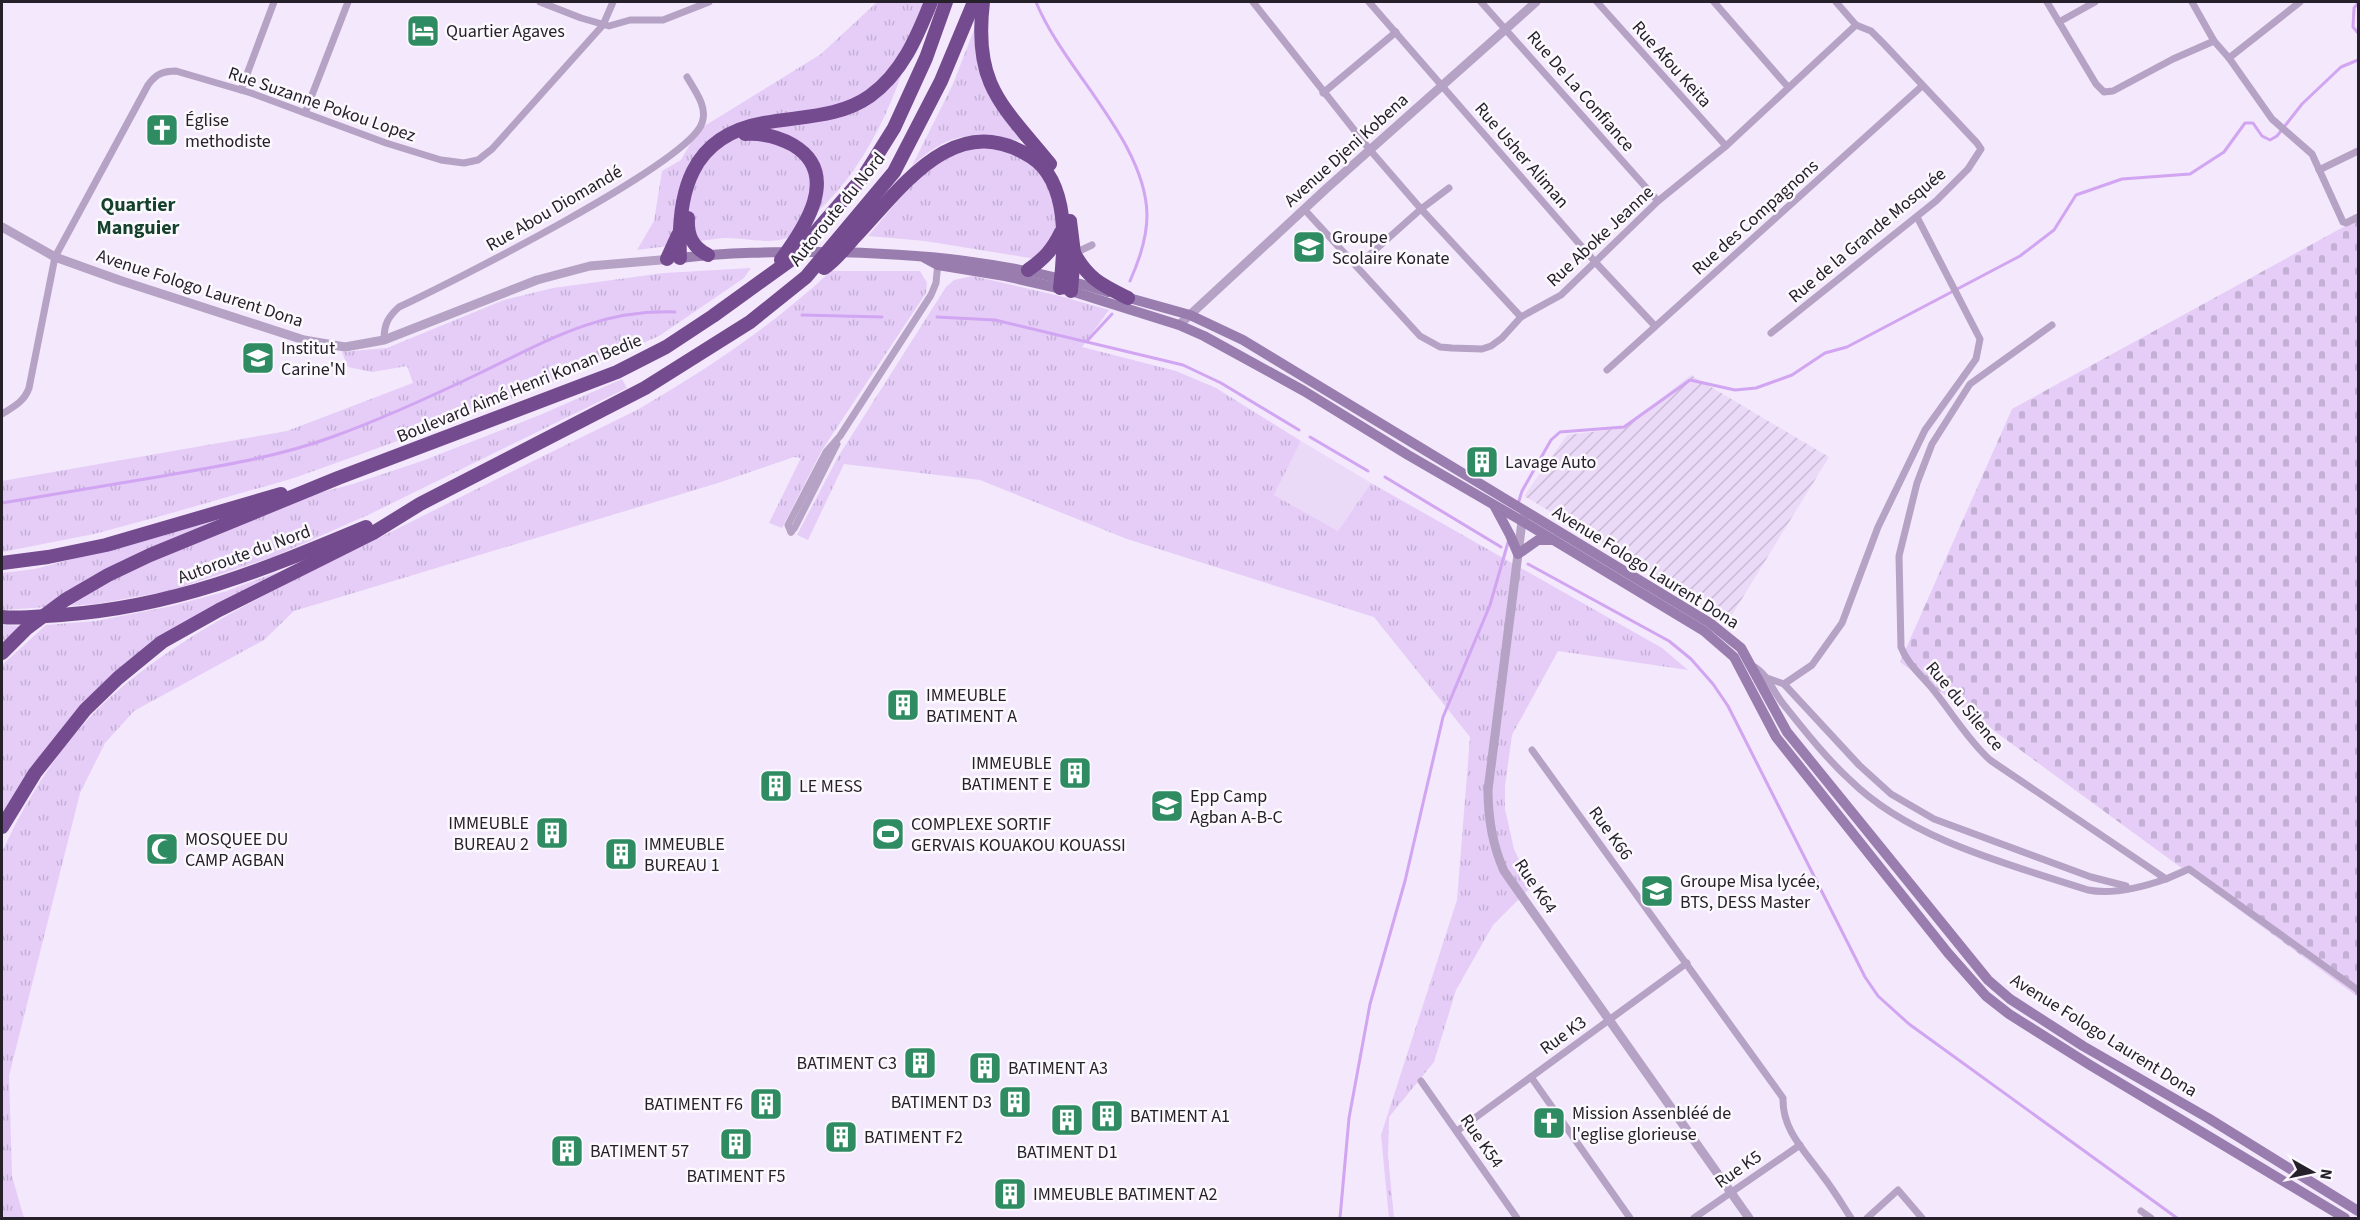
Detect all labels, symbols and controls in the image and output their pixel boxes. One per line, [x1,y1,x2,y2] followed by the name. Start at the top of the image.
[405,13,441,49] hotel icon: Quartier Agaves
[1626,16,1717,113] street label: Rue Afou Keita
[446,19,565,44] place label: Quartier Agaves
[1521,25,1640,157] street label: Rue De La Confiance
[225,61,419,148] street label: Rue Suzanne Pokou Lopez
[1279,88,1414,213] street label: Avenue Djeni Kobena
[1469,97,1575,214] street label: Rue Usher Aliman
[185,108,271,154] place label: Église methodiste
[144,112,180,148] church icon: Église methodiste
[784,147,891,272] street label: Autoroute du Nord
[1687,154,1824,281] street label: Rue des Compagnons
[482,159,627,258] street label: Rue Abou Diomandé
[1783,162,1952,309] street label: Rue de la Grande Mosquée
[1541,180,1659,293] street label: Rue Aboke Jeanne
[96,191,180,242] district label: Quartier Manguier
[1332,225,1449,271] place label: Groupe Scolaire Konate
[1291,229,1327,265] school or university icon: Groupe Scolaire Konate
[93,243,306,334] street label: Avenue Fologo Laurent Dona
[393,328,645,449] street label: Boulevard Aimé Henri Konan Bedie
[281,336,346,382] place label: Institut Carine'N
[240,340,276,376] school or university icon: Institut Carine'N
[1464,444,1500,480] building icon: Lavage Auto
[1505,450,1596,475] place label: Lavage Auto
[1548,500,1744,635] street label: Avenue Fologo Laurent Dona
[174,519,314,590] street label: Autoroute du Nord
[1920,656,2010,757] street label: Rue du Silence
[926,683,1017,729] place label: IMMEUBLE BATIMENT A
[885,687,921,723] building icon: IMMEUBLE BATIMENT A
[961,751,1052,797] place label: IMMEUBLE BATIMENT E
[1057,755,1093,791] building icon: IMMEUBLE BATIMENT E
[758,768,794,804] building icon: LE MESS
[799,774,862,799] place label: LE MESS
[1190,784,1283,830] place label: Epp Camp Agban A-B-C
[1149,788,1185,824] school or university icon: Epp Camp Agban A-B-C
[1583,801,1639,865] street label: Rue K66
[448,811,529,857] place label: IMMEUBLE BUREAU 2
[911,812,1126,858] place label: COMPLEXE SORTIF GERVAIS KOUAKOU KOUASSI
[534,815,570,851] building icon: IMMEUBLE BUREAU 2
[870,816,906,852] sports icon: COMPLEXE SORTIF GERVAIS KOUAKOU KOUASSI
[185,827,288,873] place label: MOSQUEE DU CAMP AGBAN
[144,831,180,867] mosque icon: MOSQUEE DU CAMP AGBAN
[644,832,725,878] place label: IMMEUBLE BUREAU 1
[603,836,639,872] building icon: IMMEUBLE BUREAU 1
[1508,854,1563,919] street label: Rue K64
[1680,869,1820,915] place label: Groupe Misa lycée, BTS, DESS Master
[1639,873,1675,909] school or university icon: Groupe Misa lycée, BTS, DESS Master
[2006,968,2202,1103] street label: Avenue Fologo Laurent Dona
[1535,1010,1592,1061] street label: Rue K3
[902,1045,938,1081] building icon: BATIMENT C3
[967,1050,1003,1086] building icon: BATIMENT A3
[797,1051,897,1076] place label: BATIMENT C3
[1008,1056,1108,1081] place label: BATIMENT A3
[997,1084,1033,1120] building icon: BATIMENT D3
[748,1086,784,1122] building icon: BATIMENT F6
[891,1090,992,1115] place label: BATIMENT D3
[644,1092,743,1117] place label: BATIMENT F6
[1089,1098,1125,1134] building icon: BATIMENT A1
[1572,1101,1731,1147] place label: Mission Assenbléé de l'eglise glorieuse
[1049,1102,1085,1138] building icon: BATIMENT D1
[1130,1104,1230,1129] place label: BATIMENT A1
[1531,1105,1567,1141] church icon: Mission Assenbléé de l'eglise glorieuse
[1454,1109,1509,1173] street label: Rue K54
[823,1119,859,1155] building icon: BATIMENT F2
[864,1125,963,1150] place label: BATIMENT F2
[718,1126,754,1162] building icon: BATIMENT F5
[549,1133,585,1169] building icon: BATIMENT 57
[590,1139,689,1164] place label: BATIMENT 57
[1016,1140,1118,1165] place label: BATIMENT D1
[2282,1142,2342,1202] north arrow
[1710,1144,1767,1195] street label: Rue K5
[686,1164,786,1189] place label: BATIMENT F5
[2314,1167,2338,1181] text: N
[992,1176,1028,1212] building icon: IMMEUBLE BATIMENT A2
[1033,1182,1217,1207] place label: IMMEUBLE BATIMENT A2

